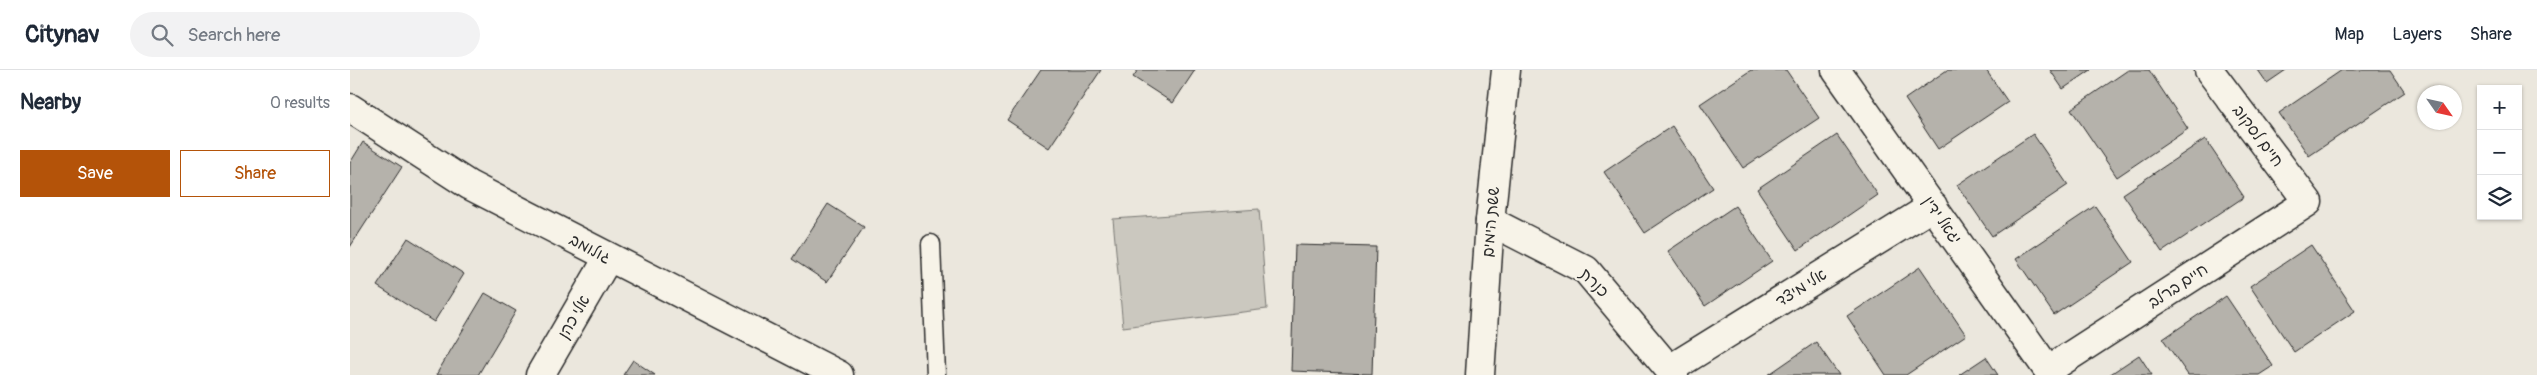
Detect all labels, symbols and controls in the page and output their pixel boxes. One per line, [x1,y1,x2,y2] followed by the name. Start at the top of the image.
[130,12,480,57] search box
[25,20,100,49] text: Citynav
[148,21,176,49] icon: search
[188,23,280,47] text: Search here
[2335,23,2364,46] text: Map
[2392,23,2442,46] text: Layers
[2470,23,2512,46] text: Share
[2417,85,2462,130] north arrow
[2477,85,2522,220] map controls
[2477,85,2522,130] button: +
[20,89,81,116] text: Nearby
[270,93,330,113] text: 0 results
[2228,101,2288,171] street label: חיים לסקוב
[2477,130,2522,175] button: −
[20,150,170,197] button: Save
[180,150,330,197] button: Share
[2477,175,2522,220] button: layers
[1478,186,1504,258] street label: ששת הימים
[1918,192,1966,248] street label: יגאל ידין
[566,230,614,268] street label: גולומב
[2144,259,2212,313] street label: חיים ברלב
[1575,264,1613,302] street label: כנרת
[1772,264,1830,311] street label: אלי מיצד
[553,291,595,343] street label: אלי כהן

